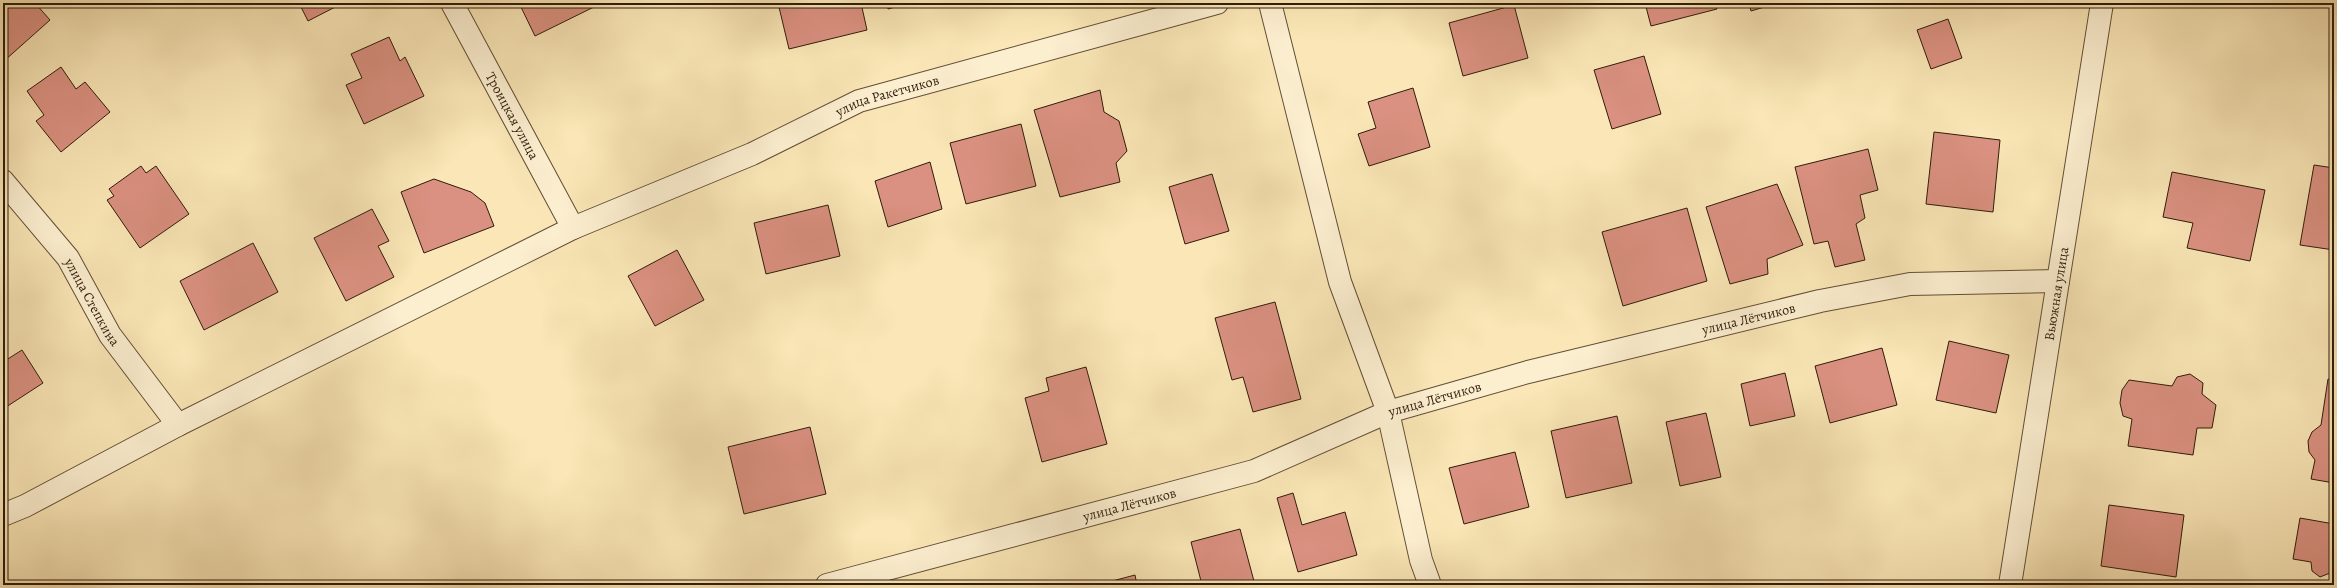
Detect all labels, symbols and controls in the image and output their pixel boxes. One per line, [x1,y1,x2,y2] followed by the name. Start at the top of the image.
[481,69,544,163] street label: Троицкая улица
[831,70,941,121] street label: улица Ракетчиков
[2039,245,2073,342] street label: Вьюжная улица
[60,254,125,350] street label: улица Степкина
[1699,298,1798,339] street label: улица Лётчиков
[1385,376,1484,421] street label: улица Лётчиков
[1080,483,1178,526] street label: улица Лётчиков

